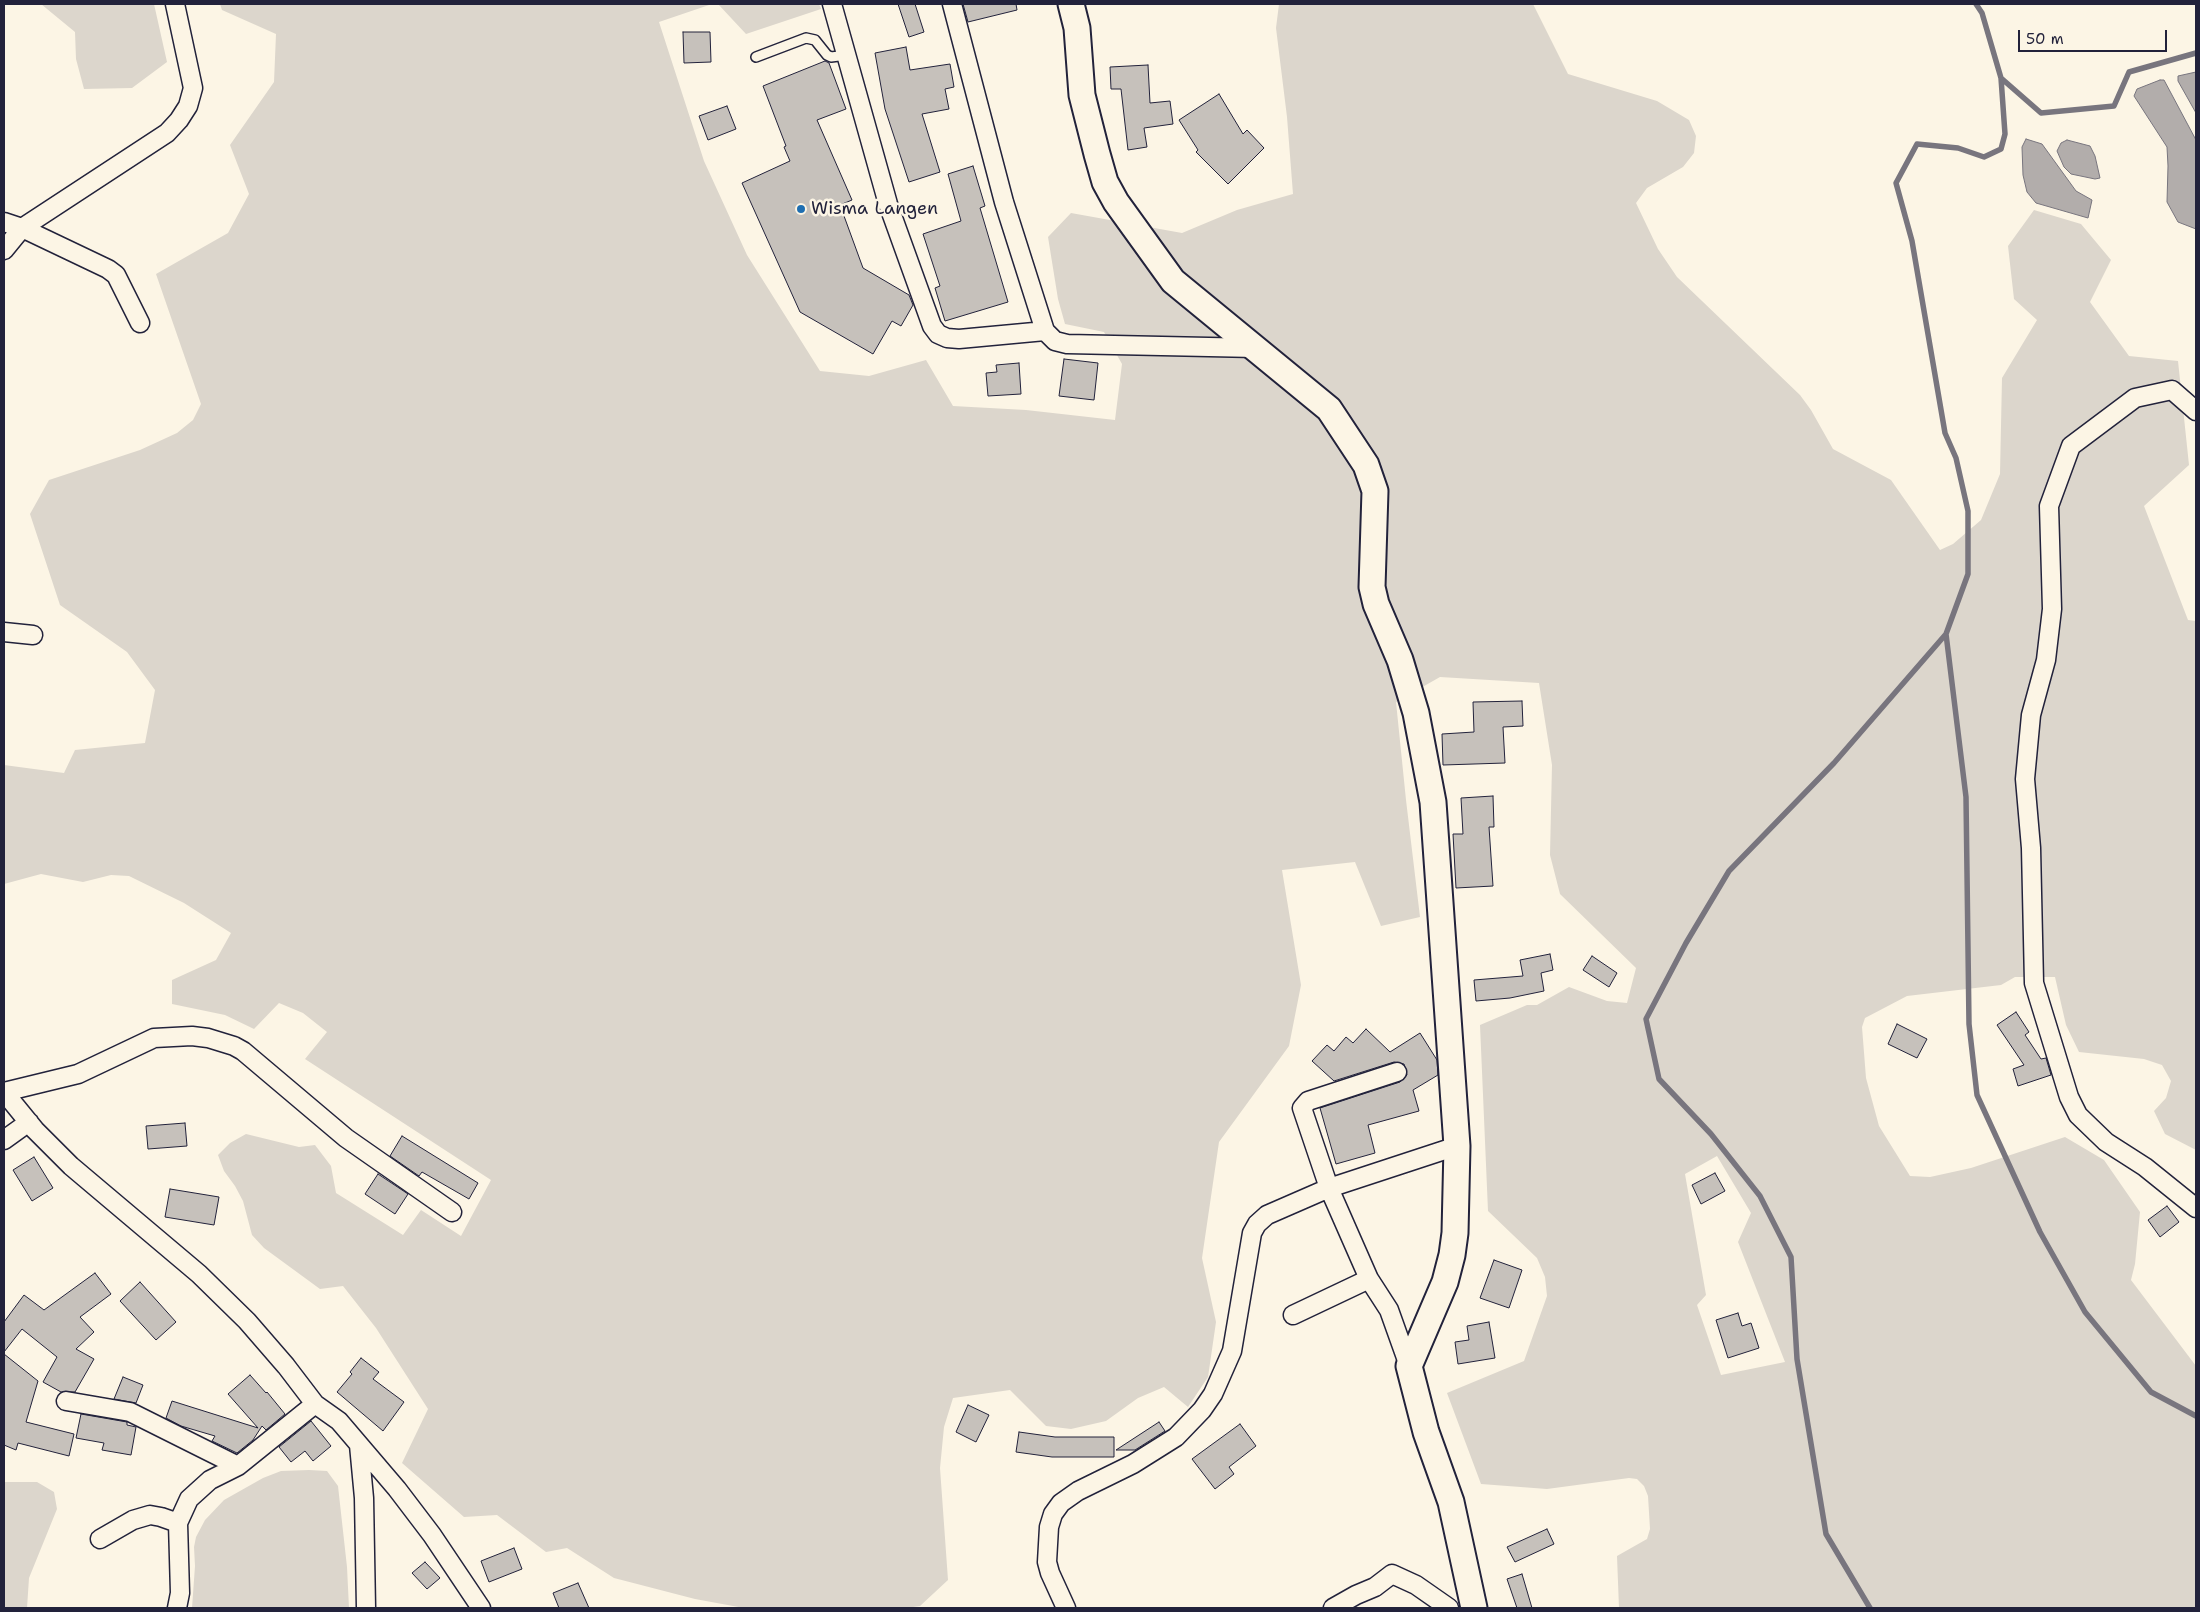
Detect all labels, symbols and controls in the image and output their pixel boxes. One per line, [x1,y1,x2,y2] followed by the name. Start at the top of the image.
[2020,20,2169,52] scale bar
[2026,29,2064,49] text: 50 m
[811,198,938,220] place label: Wisma Langen
[795,203,807,215] marker: Wisma Langen

